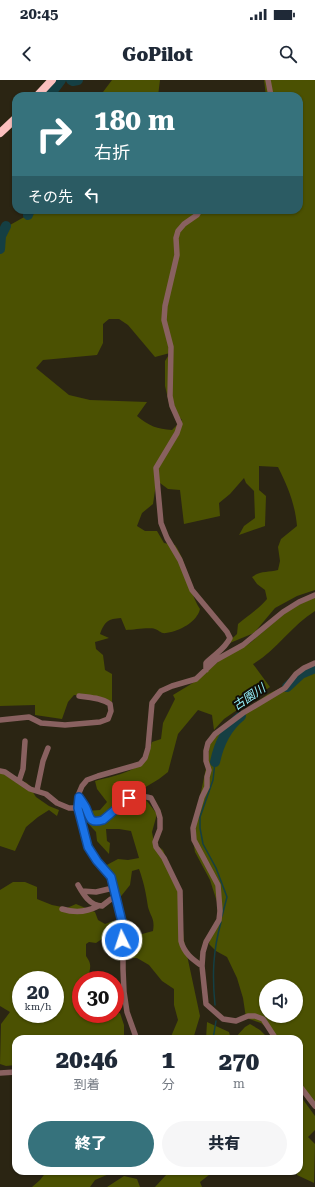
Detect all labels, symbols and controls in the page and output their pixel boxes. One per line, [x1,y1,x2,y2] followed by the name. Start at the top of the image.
[20,5,58,23] text: 20:45
[16,43,38,65] icon: back
[277,43,299,65] icon: search
[122,44,193,65] text: GoPilot
[94,104,175,137] text: 180 m
[28,108,80,160] icon: right
[94,142,130,163] text: 右折
[81,184,103,206] icon: left
[28,188,73,206] text: その先
[230,680,269,713] water label: 古園川
[112,781,146,815] pin
[118,787,140,809] icon: arrive
[101,919,143,961] position arrow
[72,971,124,1023] speed limit sign: 30
[259,979,303,1023] map controls
[259,979,303,1023] button: sound
[27,980,49,1004] text: 20
[25,1001,51,1012] text: km/h
[56,1046,118,1074] text: 20:46
[161,1046,175,1074] text: 1
[219,1048,259,1076] text: 270
[233,1076,245,1091] text: m
[74,1077,100,1092] text: 到着
[162,1077,175,1092] text: 分
[28,1121,154,1167] button: 終了
[162,1121,287,1167] button: 共有

